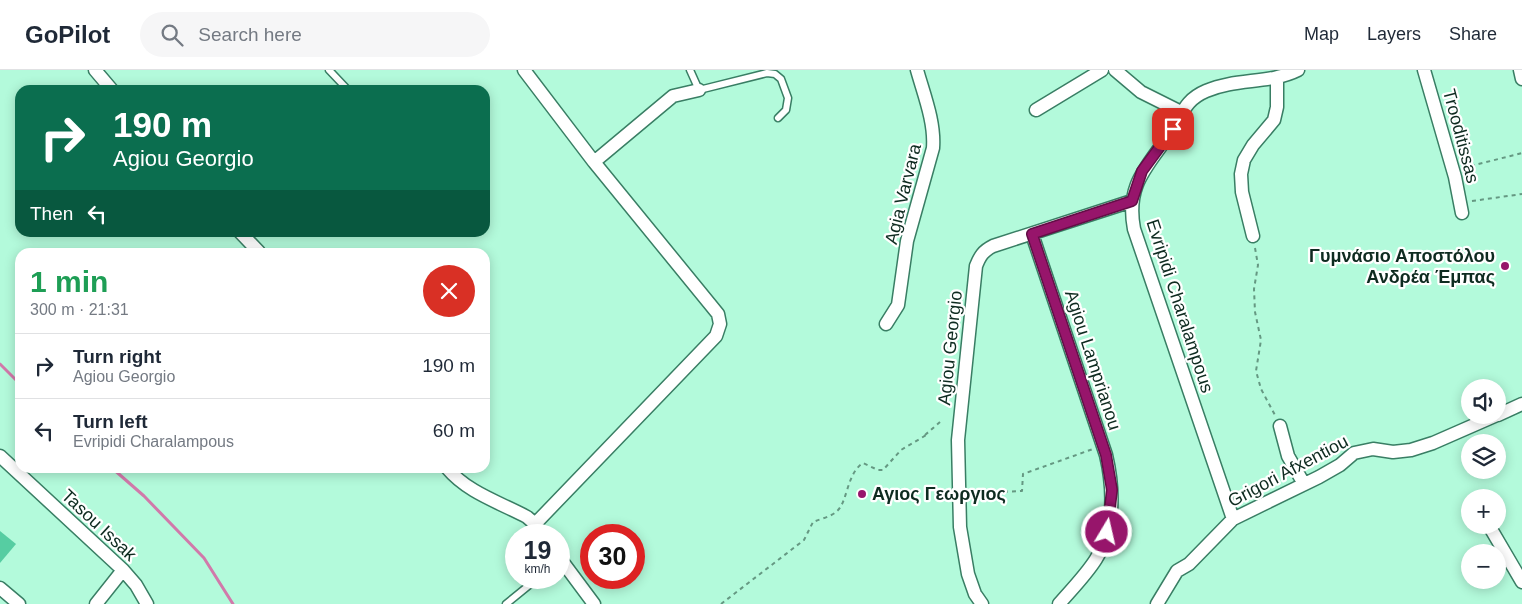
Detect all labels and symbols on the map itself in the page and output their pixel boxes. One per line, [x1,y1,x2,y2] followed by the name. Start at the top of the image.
[1439,87,1483,185] street label: Trooditissas
[1152,108,1194,150] pin
[881,141,925,246] street label: Agia Varvara
[1143,217,1217,395] street label: Evripidi Charalampous
[1309,246,1495,287] place label: Γυμνάσιο Αποστόλου Ανδρέα Έμπας
[1499,260,1511,272] marker: Γυμνάσιο Αποστόλου Ανδρέα Έμπας
[1061,287,1125,433] street label: Agiou Lamprianou
[934,290,966,406] street label: Agiou Georgio
[1225,431,1351,511] street label: Grigori Afxentiou
[872,484,1006,504] place label: Αγιος Γεωργιος
[57,485,141,565] street label: Tasou Issak
[856,488,868,500] marker: Αγιος Γεωργιος
[1080,505,1132,557] position arrow
[580,524,645,589] speed limit sign: 30

